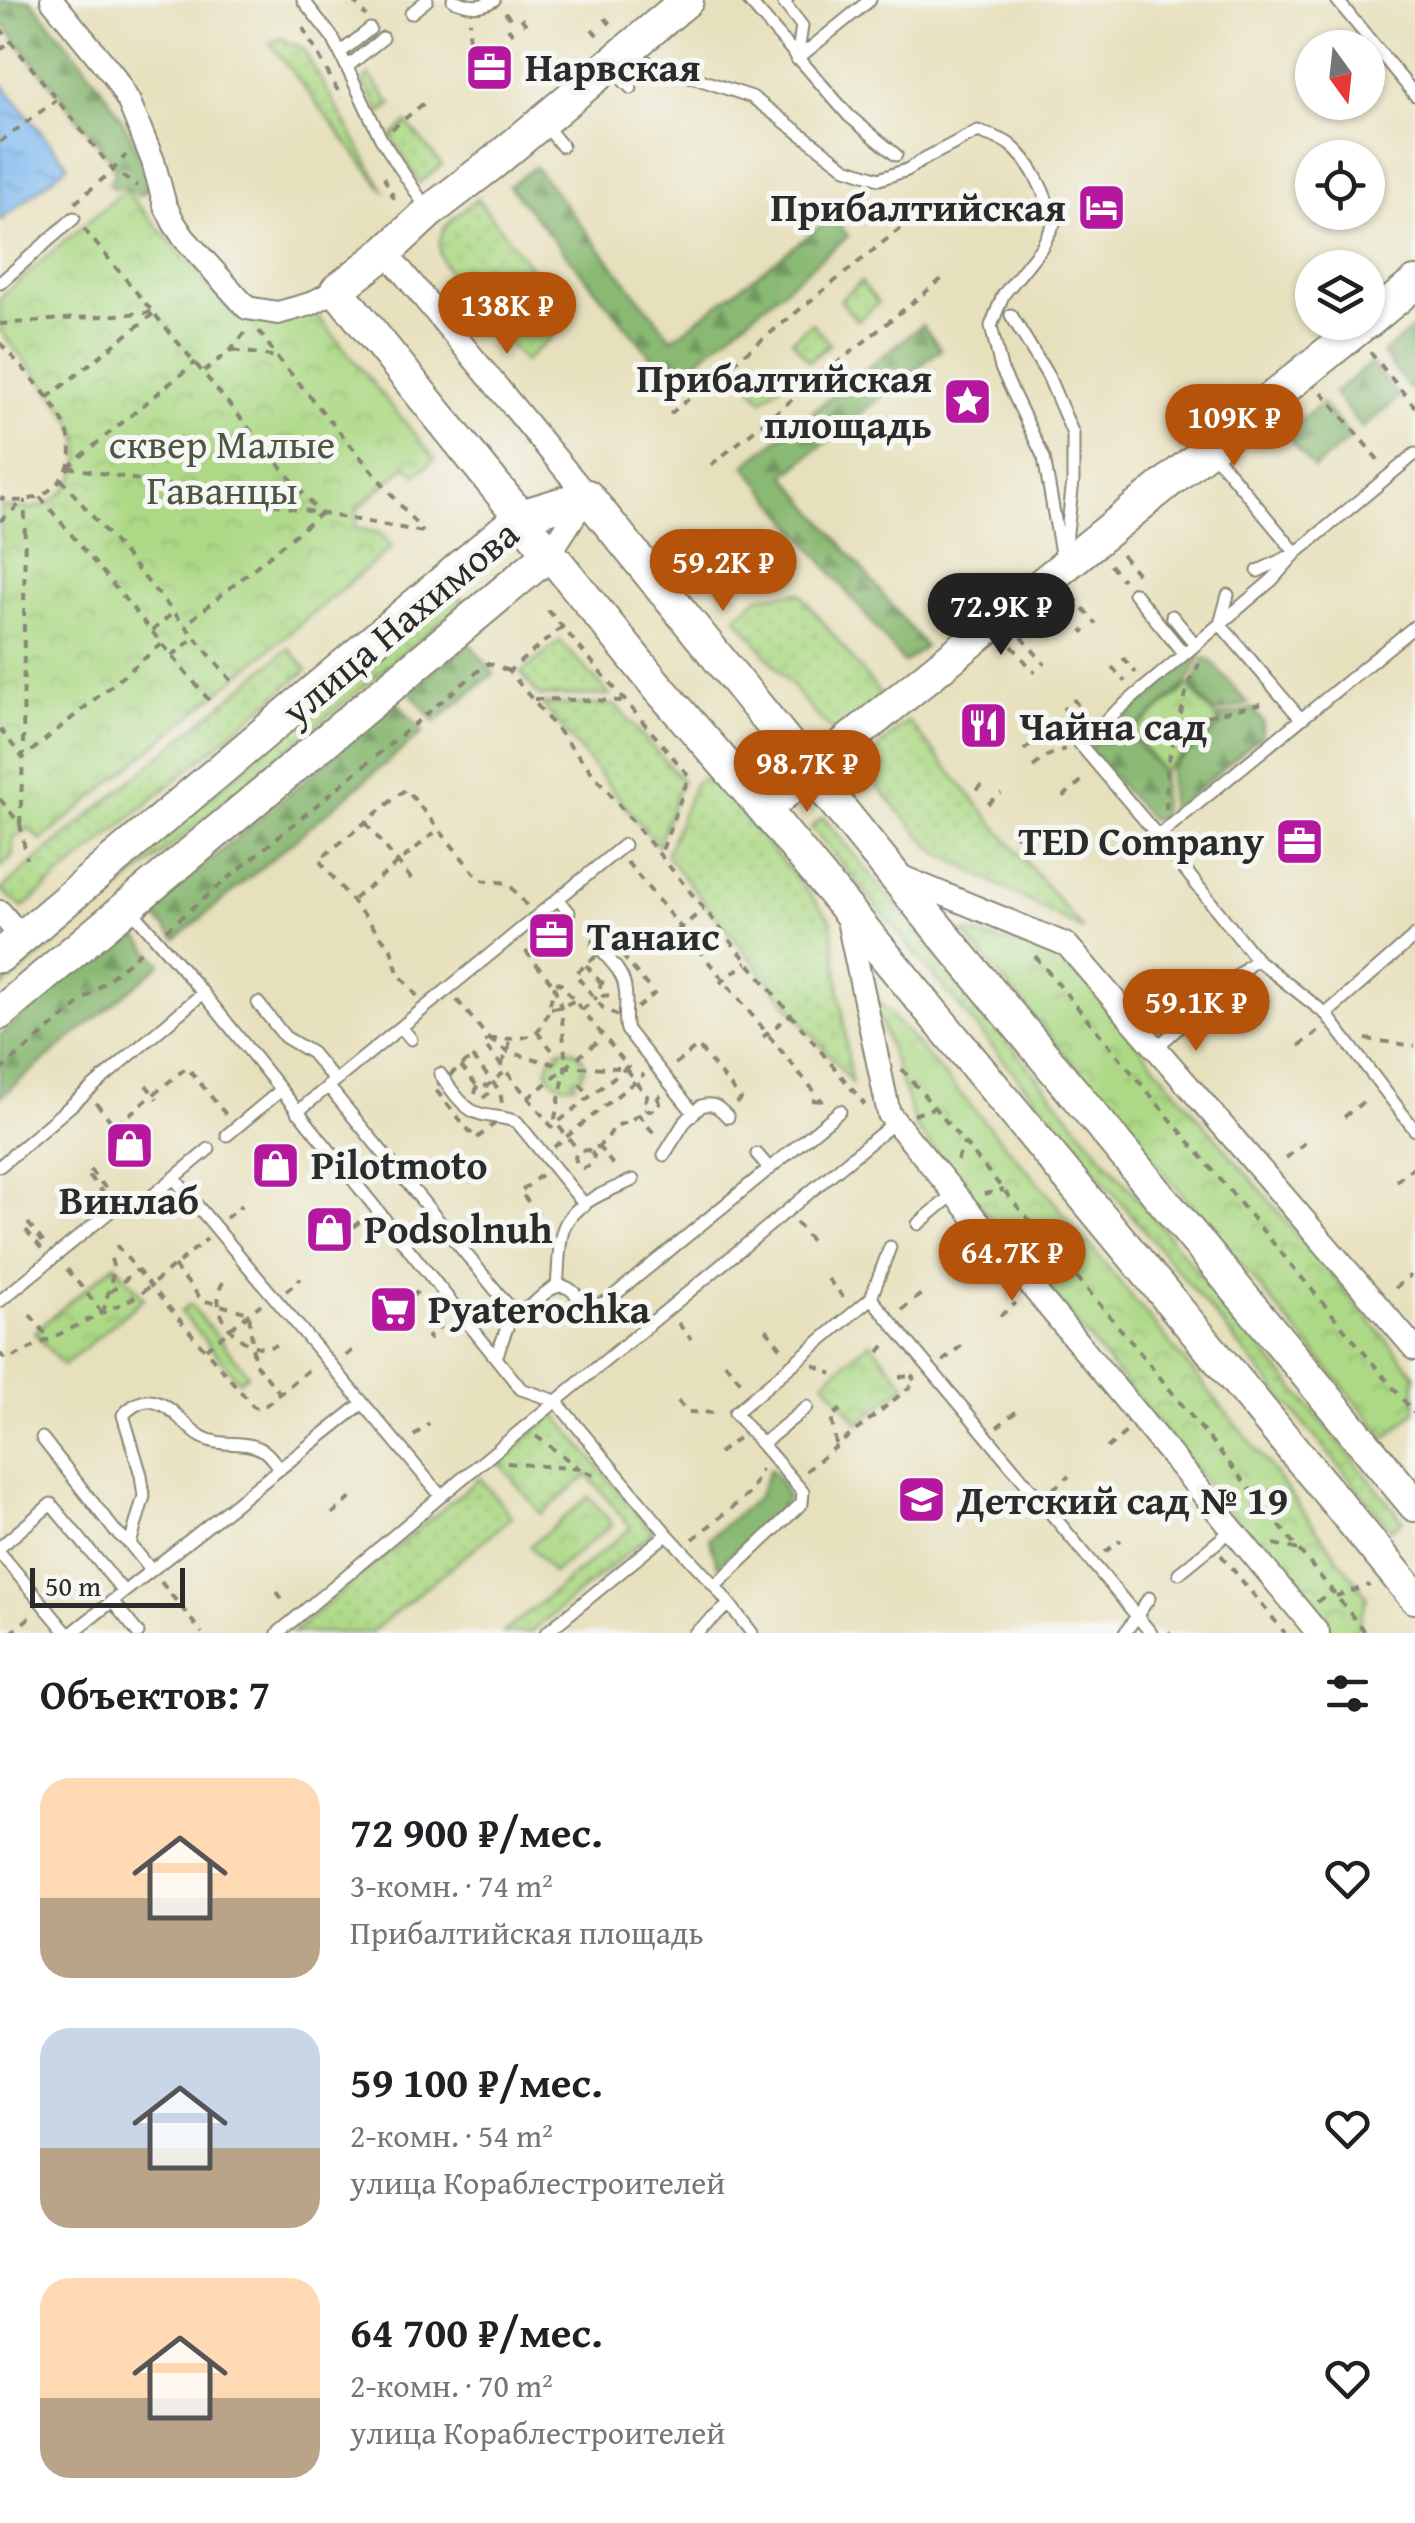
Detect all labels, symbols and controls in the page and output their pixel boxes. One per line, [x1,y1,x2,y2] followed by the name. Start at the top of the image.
[1295,30,1385,120] north arrow
[1295,30,1385,340] map controls
[525,37,700,96] place label: Нарвская
[464,41,516,93] office icon: Нарвская
[1295,140,1385,230] button: locate
[771,177,1066,236] place label: Прибалтийская
[1075,181,1127,233] hotel icon: Прибалтийская
[1295,250,1385,340] button: layers
[426,272,588,357] pin: 138K ₽
[460,281,554,328] text: 138K ₽
[637,348,932,453] place label: Прибалтийская площадь
[941,375,993,427] place icon: Прибалтийская площадь
[1153,384,1315,469] pin: 109K ₽
[1187,393,1281,440] text: 109K ₽
[109,414,335,519] park label: сквер Малые Гаванцы
[267,504,531,739] street label: улица Нахимова
[631,529,815,614] pin: 59.2K ₽
[672,538,774,585] text: 59.2K ₽
[909,573,1093,658] pin: 72.9K ₽
[950,582,1052,629] text: 72.9K ₽
[1019,696,1207,755] place label: Чайна сад
[958,700,1010,752] restaurant icon: Чайна сад
[715,730,899,815] pin: 98.7K ₽
[756,739,858,786] text: 98.7K ₽
[1019,811,1264,870] place label: TED Company
[1273,815,1325,867] office icon: TED Company
[587,906,720,965] place label: Танаис
[526,910,578,962] office icon: Танаис
[1104,969,1288,1054] pin: 59.1K ₽
[1145,978,1247,1025] text: 59.1K ₽
[103,1119,155,1171] shop icon: Винлаб
[311,1135,487,1194] place label: Pilotmoto
[250,1139,302,1191] shop icon: Pilotmoto
[59,1170,199,1229] place label: Винлаб
[364,1199,553,1258] place label: Podsolnuh
[303,1203,355,1255] shop icon: Podsolnuh
[920,1219,1104,1304] pin: 64.7K ₽
[961,1228,1063,1275] text: 64.7K ₽
[428,1279,651,1338] place label: Pyaterochka
[367,1283,419,1335] supermarket icon: Pyaterochka
[956,1470,1288,1529] place label: Детский сад № 19
[896,1474,948,1526] school or university icon: Детский сад № 19
[30,1563,185,1608] scale bar
[45,1565,101,1606] text: 50 m
[40,1663,270,1724] text: Объектов: 7
[1320,1666,1375,1721] icon: filters
[350,1801,603,1862] text: 72 900 ₽/мес.
[120,1818,240,1938] icon: home
[1320,1851,1375,1906] icon: heart
[350,1862,553,1909] text: 3-комн. · 74 m²
[350,1909,704,1956] text: Прибалтийская площадь
[350,2051,603,2112] text: 59 100 ₽/мес.
[120,2068,240,2188] icon: home
[1320,2101,1375,2156] icon: heart
[350,2112,553,2159] text: 2-комн. · 54 m²
[350,2159,725,2206] text: улица Кораблестроителей
[350,2301,603,2362] text: 64 700 ₽/мес.
[120,2318,240,2438] icon: home
[1320,2351,1375,2406] icon: heart
[350,2362,553,2409] text: 2-комн. · 70 m²
[350,2409,725,2456] text: улица Кораблестроителей

